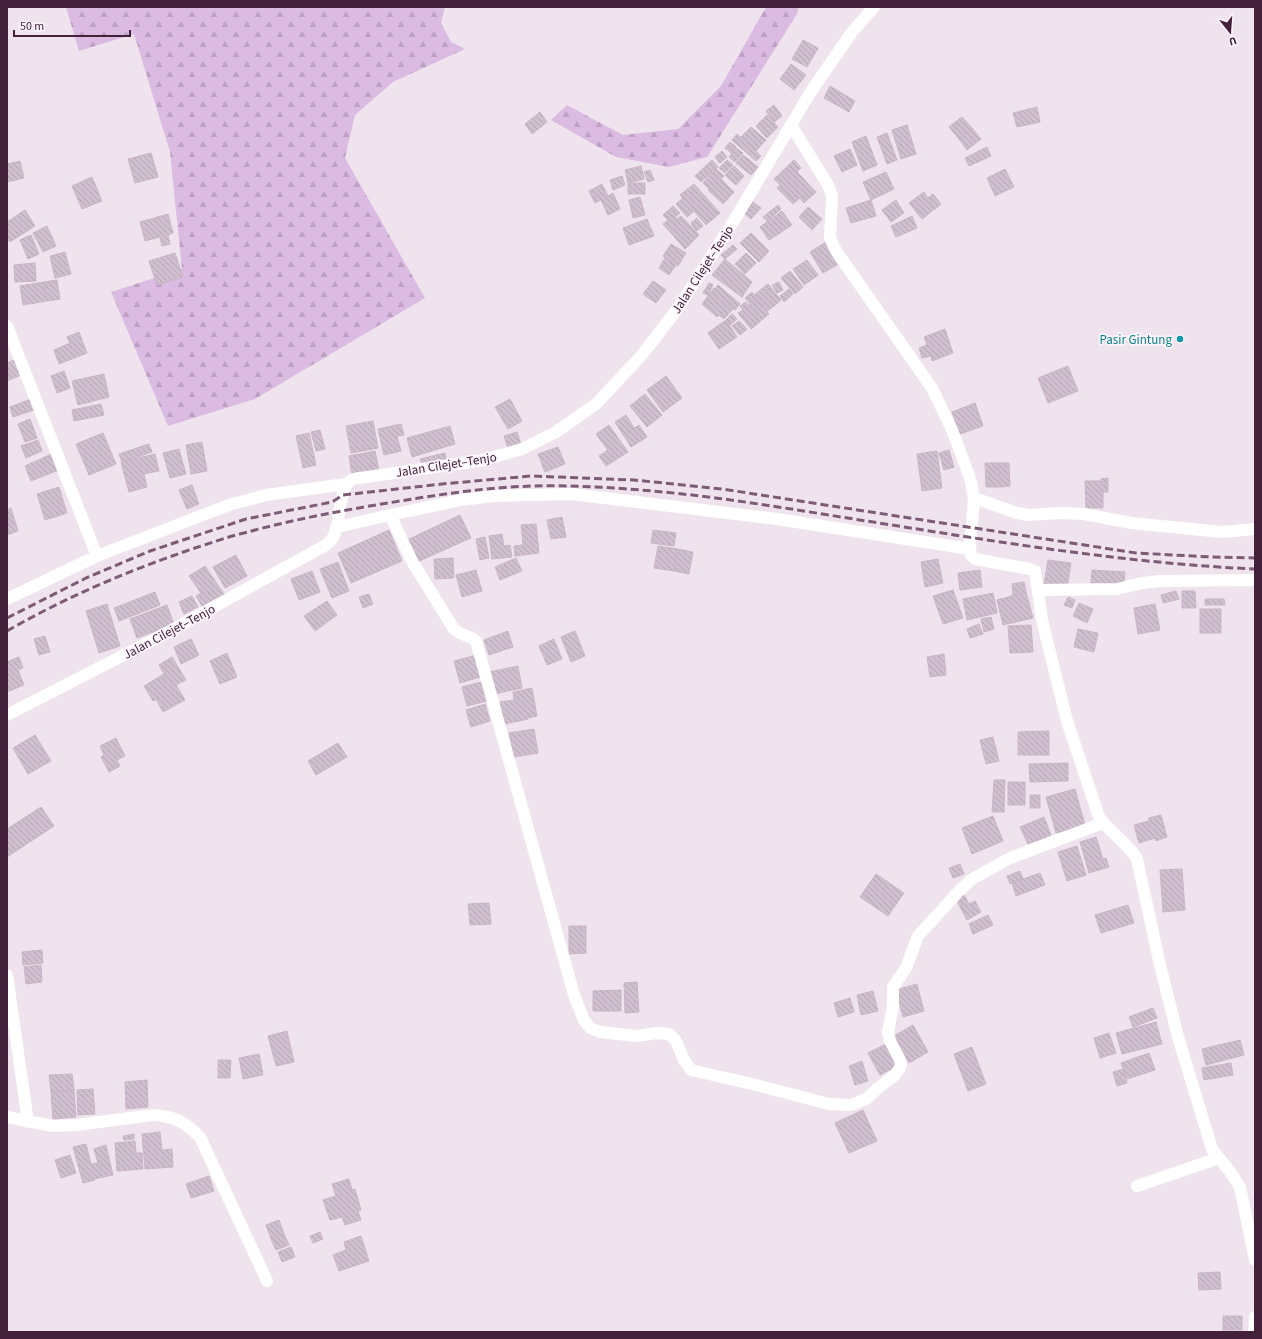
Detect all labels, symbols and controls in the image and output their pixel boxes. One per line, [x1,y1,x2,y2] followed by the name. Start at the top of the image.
[14,12,130,38] scale bar
[1210,12,1250,52] north arrow
[20,18,44,35] text: 50 m
[1227,33,1238,49] text: U
[668,222,738,317] street label: Jalan Cilejet–Tenjo
[1099,331,1172,349] place label: Pasir Gintung
[1175,334,1185,344] marker: Pasir Gintung
[394,448,498,482] street label: Jalan Cilejet–Tenjo
[120,600,219,664] street label: Jalan Cilejet–Tenjo

